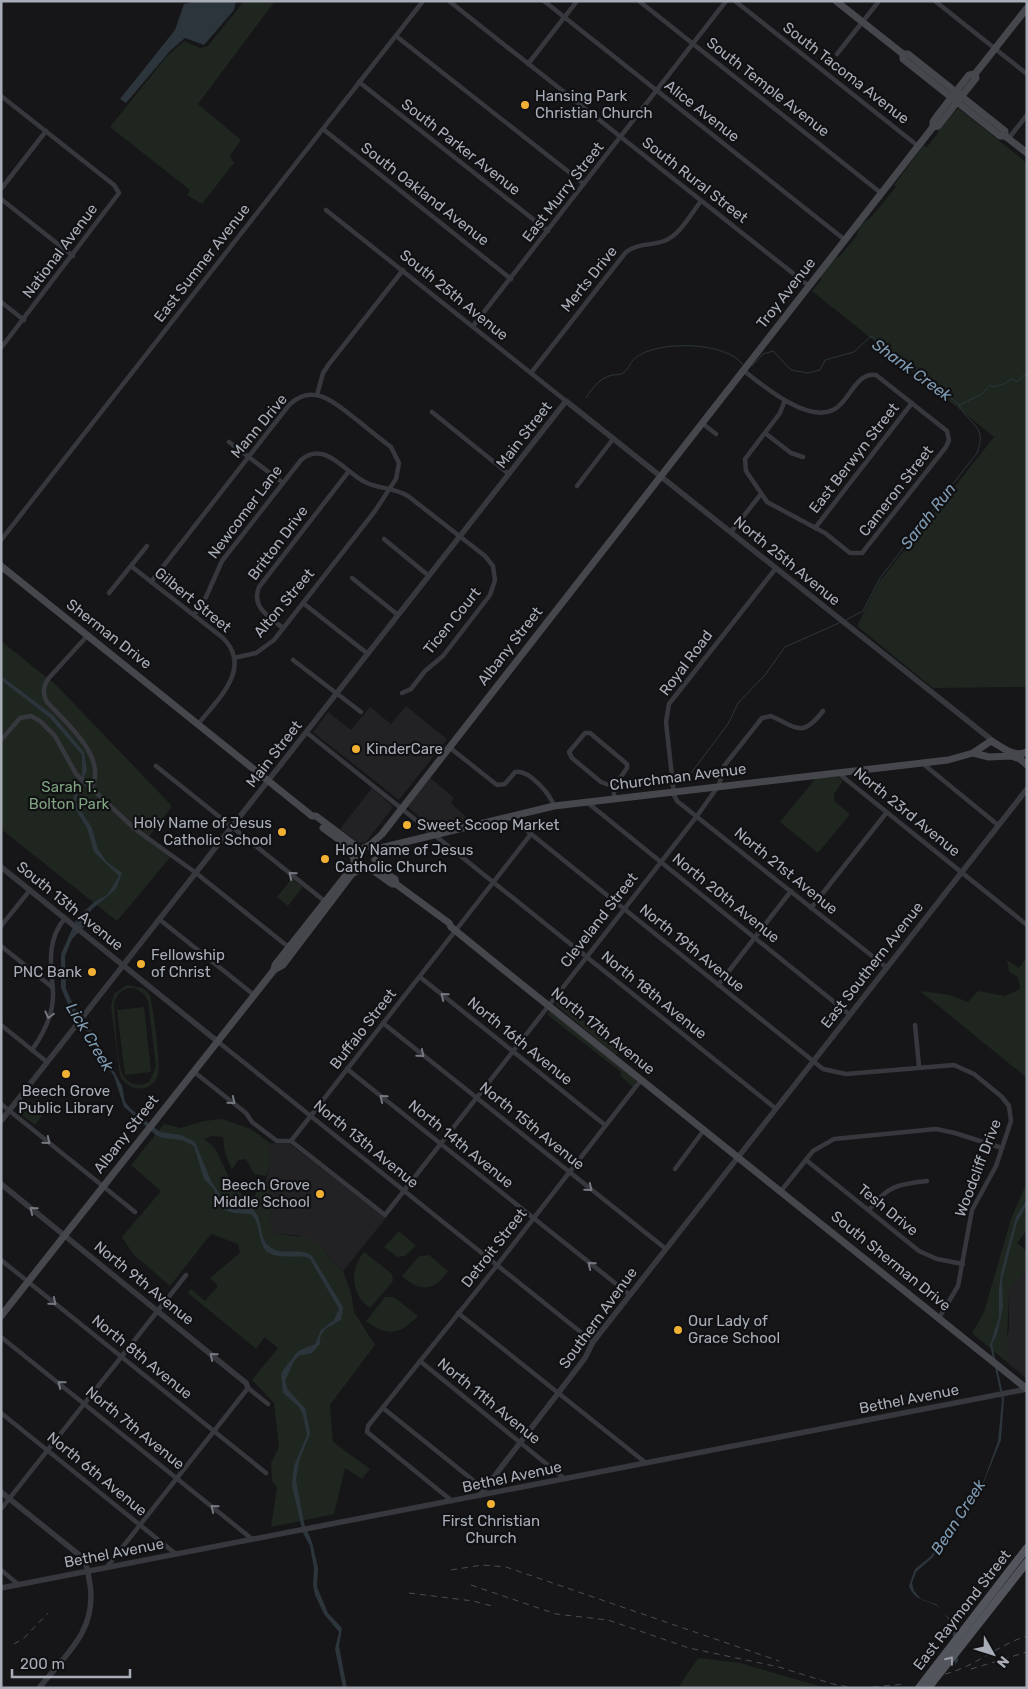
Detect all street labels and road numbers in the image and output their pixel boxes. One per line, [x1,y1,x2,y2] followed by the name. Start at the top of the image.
[779,18,913,128] street label: South Tacoma Avenue
[703,33,833,141] street label: South Temple Avenue
[661,76,743,146] street label: Alice Avenue
[398,95,524,199] street label: South Parker Avenue
[639,133,751,227] street label: South Rural Street
[357,138,493,250] street label: South Oakland Avenue
[518,138,608,246] street label: East Murry Street
[19,200,101,302] street label: National Avenue
[150,200,254,326] street label: East Sumner Avenue
[557,243,621,315] street label: Merts Drive
[396,246,512,344] street label: South 25th Avenue
[753,254,819,332] street label: Troy Avenue
[227,390,291,462] street label: Mann Drive
[492,398,556,472] street label: Main Street
[805,399,903,517] street label: East Berwyn Street
[855,442,937,540] street label: Cameron Street
[204,462,286,562] street label: Newcomer Lane
[244,502,312,584] street label: Britton Drive
[730,512,844,610] street label: North 25th Avenue
[151,564,235,636] street label: Gilbert Street
[250,565,318,641] street label: Alton Street
[420,584,485,658] street label: Ticen Court
[63,595,155,673] street label: Sherman Drive
[474,603,546,689] street label: Albany Street
[656,627,716,699] street label: Royal Road
[242,717,306,791] street label: Main Street
[609,760,747,794] street label: Churchman Avenue
[850,764,964,860] street label: North 23rd Avenue
[731,824,841,918] street label: North 21st Avenue
[669,849,783,947] street label: North 20th Avenue
[13,858,127,954] street label: South 13th Avenue
[556,869,642,971] street label: Cleveland Street
[817,898,927,1032] street label: East Southern Avenue
[636,900,748,996] street label: North 19th Avenue
[598,947,710,1043] street label: North 18th Avenue
[547,984,659,1078] street label: North 17th Avenue
[326,985,400,1073] street label: Buffalo Street
[464,993,576,1089] street label: North 16th Avenue
[476,1078,588,1174] street label: North 15th Avenue
[90,1091,162,1177] street label: Albany Street
[310,1096,422,1192] street label: North 13th Avenue
[405,1096,517,1192] street label: North 14th Avenue
[951,1117,1005,1219] street label: Woodcliff Drive
[854,1180,922,1240] street label: Tesh Drive
[458,1205,530,1291] street label: Detroit Street
[828,1207,954,1315] street label: South Sherman Drive
[90,1237,198,1329] street label: North 9th Avenue
[555,1264,641,1372] street label: Southern Avenue
[88,1311,196,1403] street label: North 8th Avenue
[434,1354,544,1448] street label: North 11th Avenue
[858,1381,960,1417] street label: Bethel Avenue
[82,1383,188,1473] street label: North 7th Avenue
[43,1428,151,1520] street label: North 6th Avenue
[461,1458,563,1496] street label: Bethel Avenue
[63,1535,165,1571] street label: Bethel Avenue
[909,1546,1015,1674] street label: East Raymond Street

